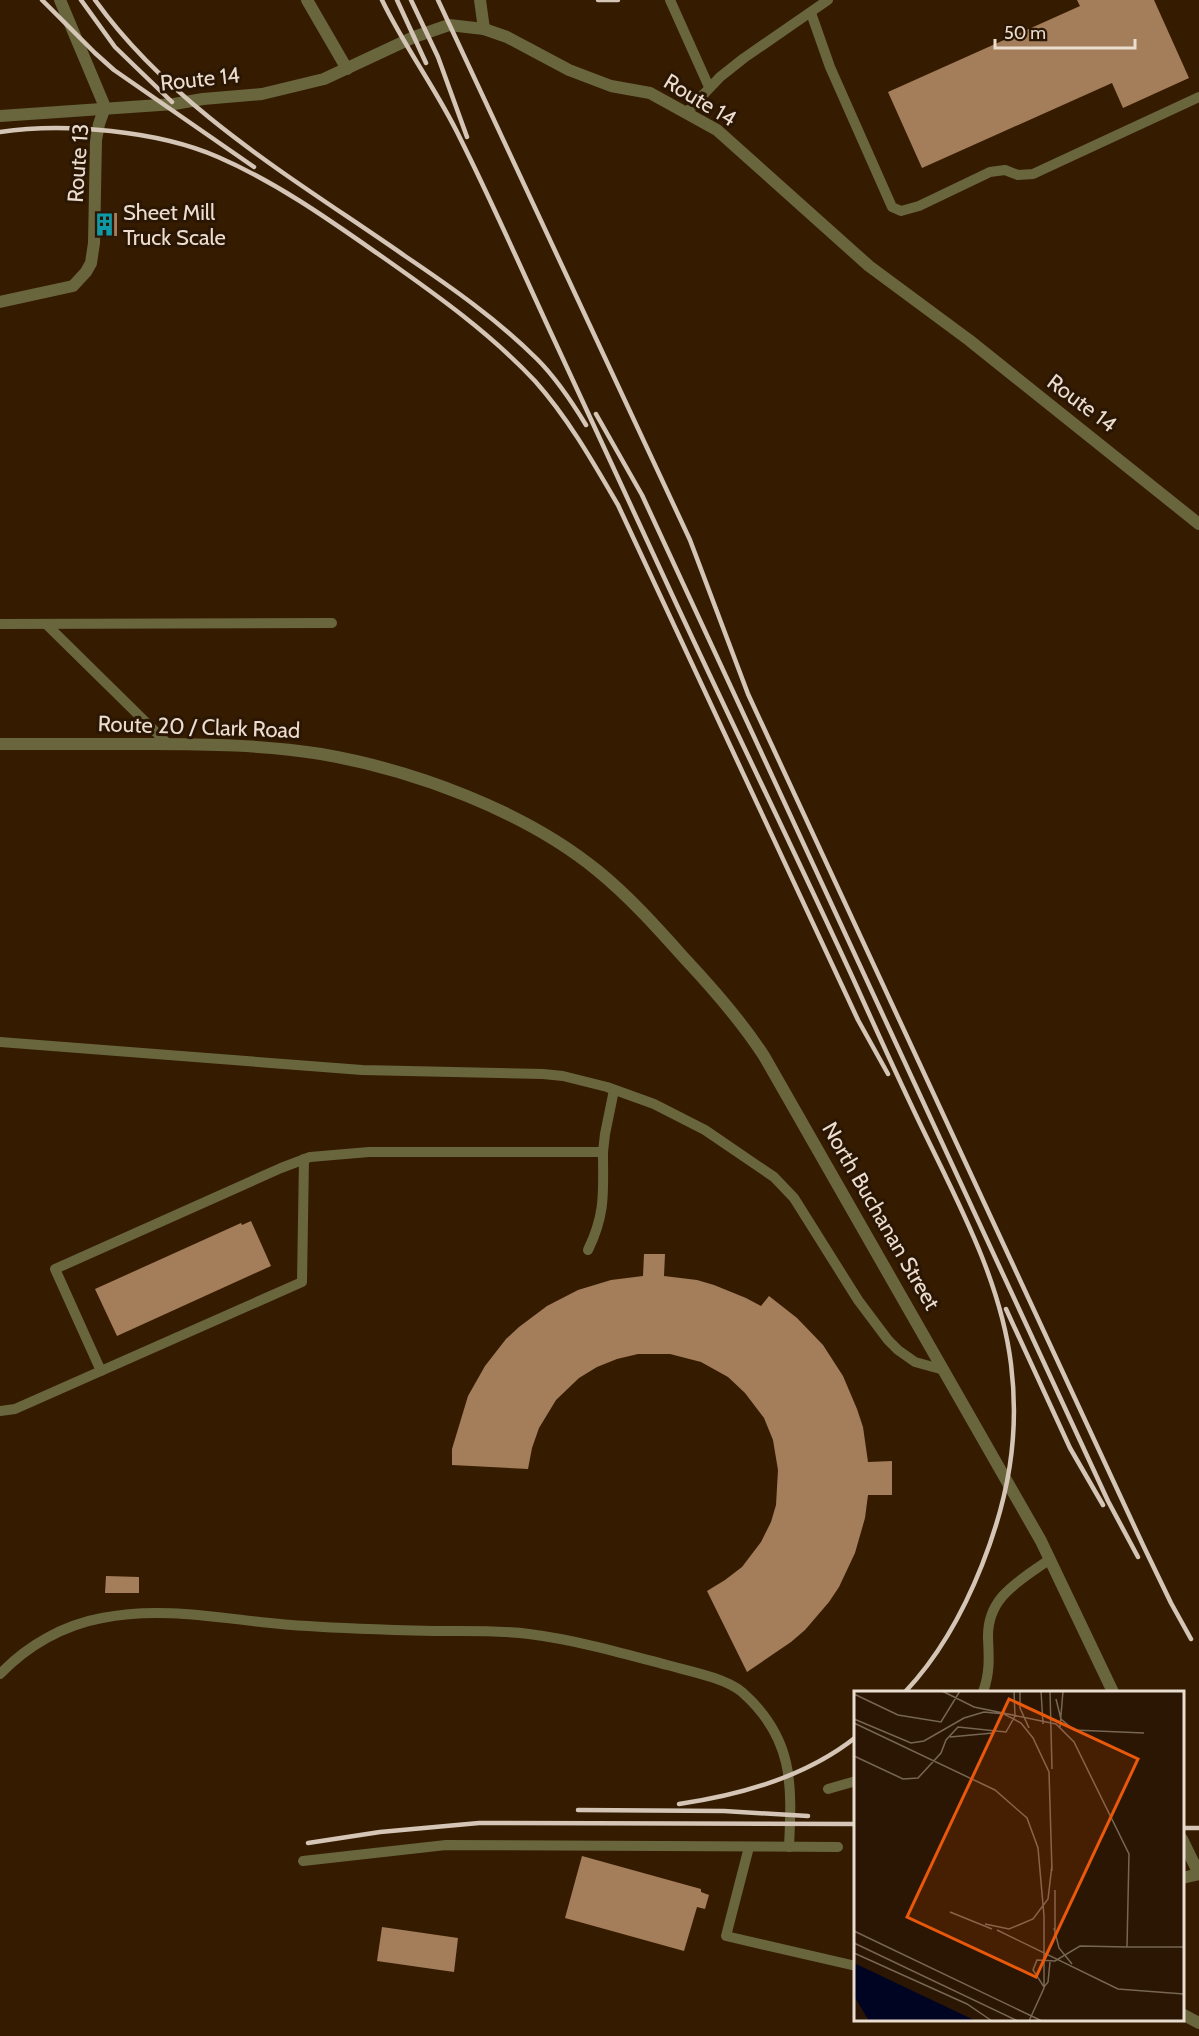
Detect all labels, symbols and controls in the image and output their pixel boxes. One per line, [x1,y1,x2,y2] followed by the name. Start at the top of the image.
[995,12,1134,50] scale bar
[1004,22,1046,44] text: 50 m
[159,61,241,97] street label: Route 14
[659,68,741,132] street label: Route 14
[62,123,94,203] street label: Route 13
[123,199,226,251] place label: Sheet Mill Truck Scale
[92,212,118,238] building icon: Sheet Mill Truck Scale
[1042,368,1122,438] street label: Route 14
[97,710,301,744] street label: Route 20 / Clark Road
[816,1117,946,1315] street label: North Buchanan Street
[854,1691,1184,2021] inset map

